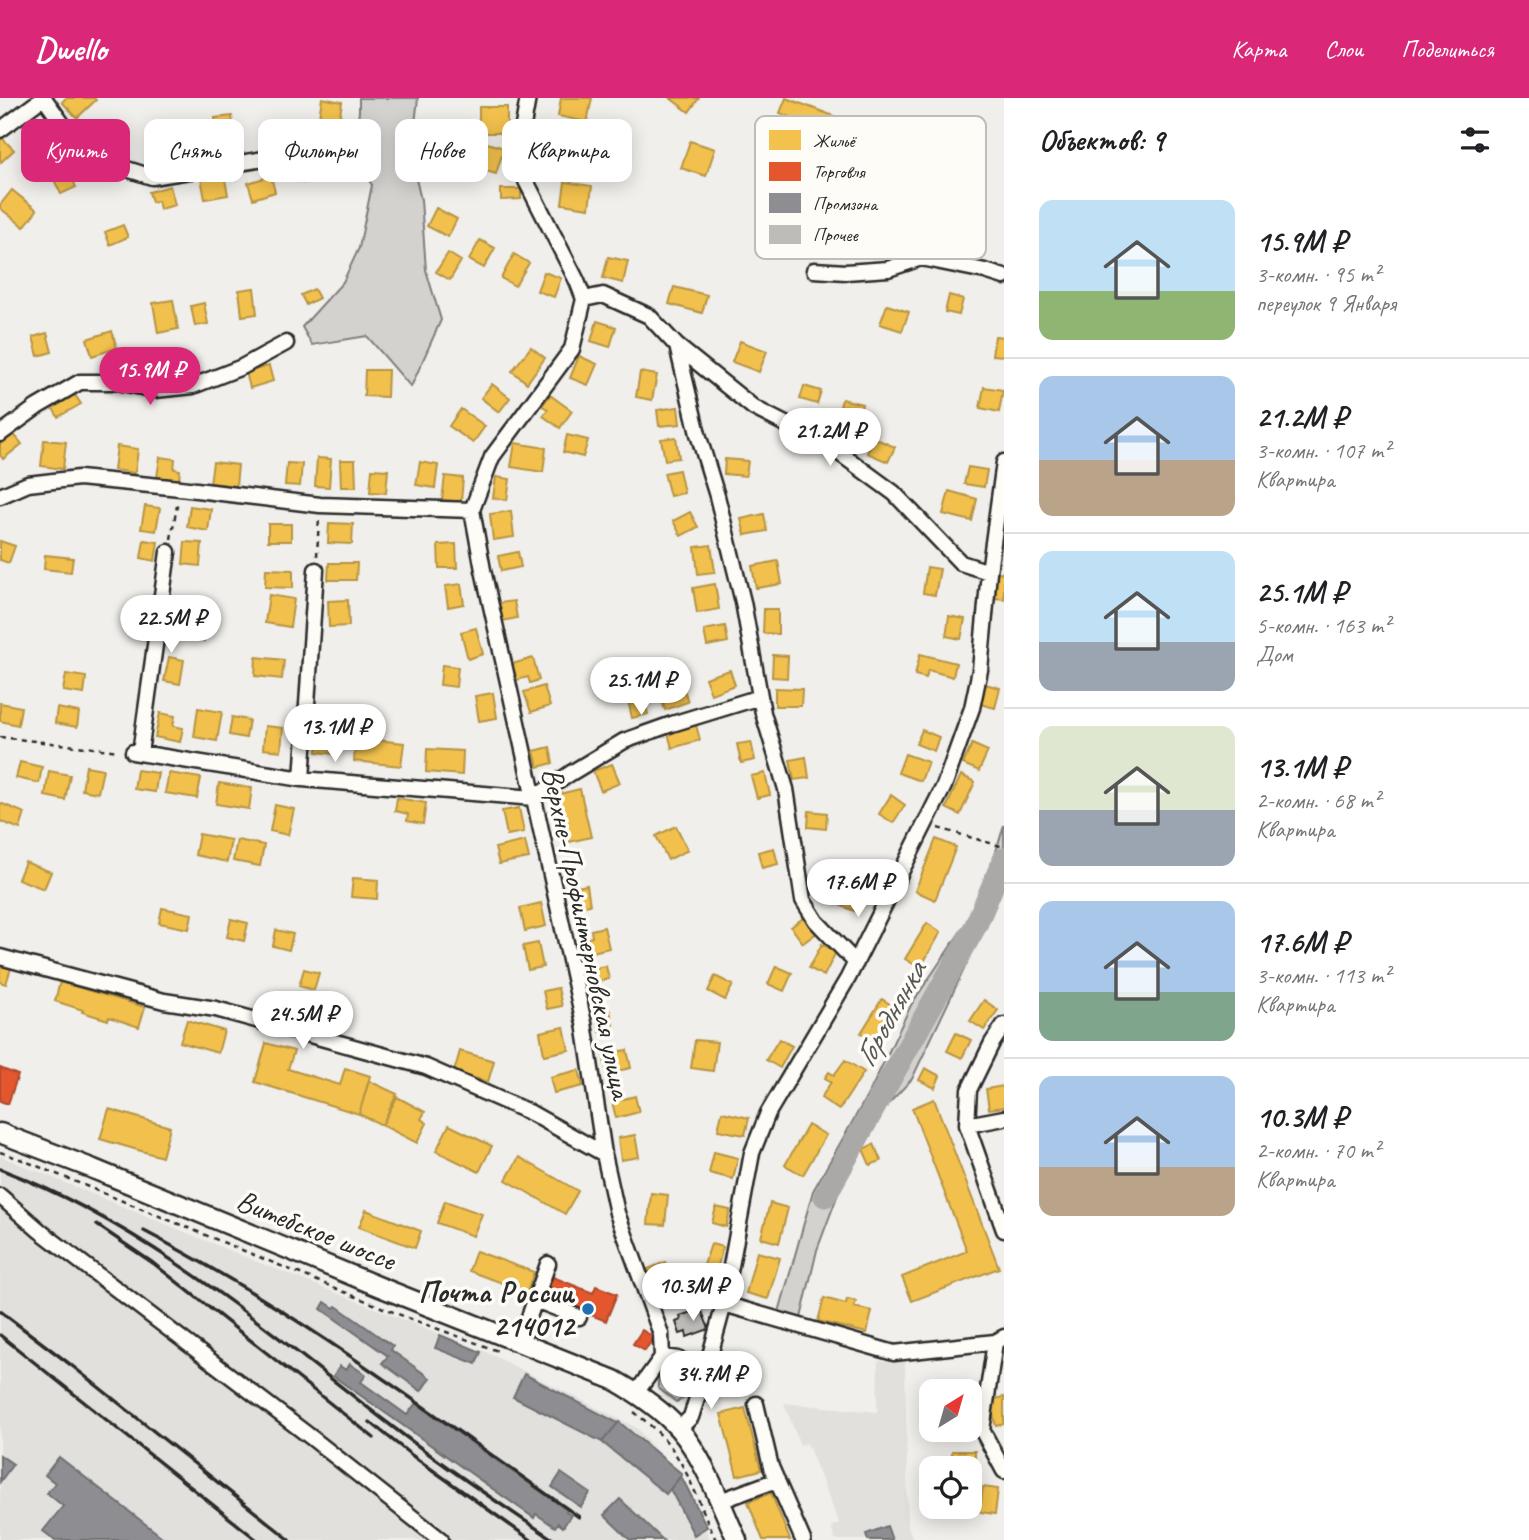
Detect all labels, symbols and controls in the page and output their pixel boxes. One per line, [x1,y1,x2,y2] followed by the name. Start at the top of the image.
[35,28,107,70] text: Dwello
[1232,34,1286,64] text: Карта
[1324,34,1363,64] text: Слои
[1401,34,1494,64] text: Поделиться
[755,116,986,259] legend
[21,119,130,182] chip: Купить
[144,119,244,182] chip: Снять
[258,119,381,182] chip: Фильтры
[395,119,488,182] chip: Новое
[502,119,632,182] chip: Квартира
[1039,121,1164,159] text: Объектов: 9
[1456,121,1494,159] icon: filters
[813,129,857,153] text: Жильё
[813,160,866,184] text: Торговля
[813,192,879,216] text: Промзона
[1256,222,1346,260] text: 15.9M ₽
[813,223,859,247] text: Прочее
[1095,228,1179,312] icon: home
[1256,260,1380,289] text: 3-комн. · 95 m²
[1256,289,1396,318] text: переулок 9 Января
[85,348,215,407] pin: 15.9M ₽
[115,355,185,384] text: 15.9M ₽
[1256,398,1347,436] text: 21.2M ₽
[1095,404,1179,488] icon: home
[765,408,895,468] pin: 21.2M ₽
[795,416,865,445] text: 21.2M ₽
[1256,436,1390,465] text: 3-комн. · 107 m²
[1256,465,1334,494] text: Квартира
[1256,573,1347,611] text: 25.1M ₽
[1095,579,1179,663] icon: home
[106,596,236,655] pin: 22.5M ₽
[136,603,206,632] text: 22.5M ₽
[1256,611,1390,640] text: 5-комн. · 163 m²
[1256,640,1293,669] text: Дом
[576,658,706,717] pin: 25.1M ₽
[606,665,676,694] text: 25.1M ₽
[270,704,400,764] pin: 13.1M ₽
[300,712,370,741] text: 13.1M ₽
[1256,748,1347,786] text: 13.1M ₽
[1095,754,1179,838] icon: home
[533,764,641,1104] street label: Верхне-Профинтерновская улица
[1256,786,1380,815] text: 2-комн. · 68 m²
[1256,815,1334,844] text: Квартира
[793,860,923,919] pin: 17.6M ₽
[823,867,893,896] text: 17.6M ₽
[1256,923,1348,961] text: 17.6M ₽
[1095,929,1179,1013] icon: home
[844,952,937,1074] water label: Городнянка
[1256,961,1390,990] text: 3-комн. · 113 m²
[1256,990,1334,1019] text: Квартира
[238,992,368,1051] pin: 24.5M ₽
[268,999,338,1028] text: 24.5M ₽
[1256,1098,1347,1136] text: 10.3M ₽
[1095,1104,1179,1188] icon: home
[1256,1136,1380,1165] text: 2-комн. · 70 m²
[1256,1165,1334,1194] text: Квартира
[231,1181,403,1280] street label: Витебское шоссе
[628,1264,758,1323] pin: 10.3M ₽
[658,1271,728,1300] text: 10.3M ₽
[418,1273,576,1345] place label: Почта России 214012
[580,1301,596,1317] marker: Почта России 214012
[646,1352,776,1411] pin: 34.7M ₽
[676,1359,746,1388] text: 34.7M ₽
[919,1379,982,1442] north arrow
[919,1379,982,1519] map controls
[919,1456,982,1519] button: locate

